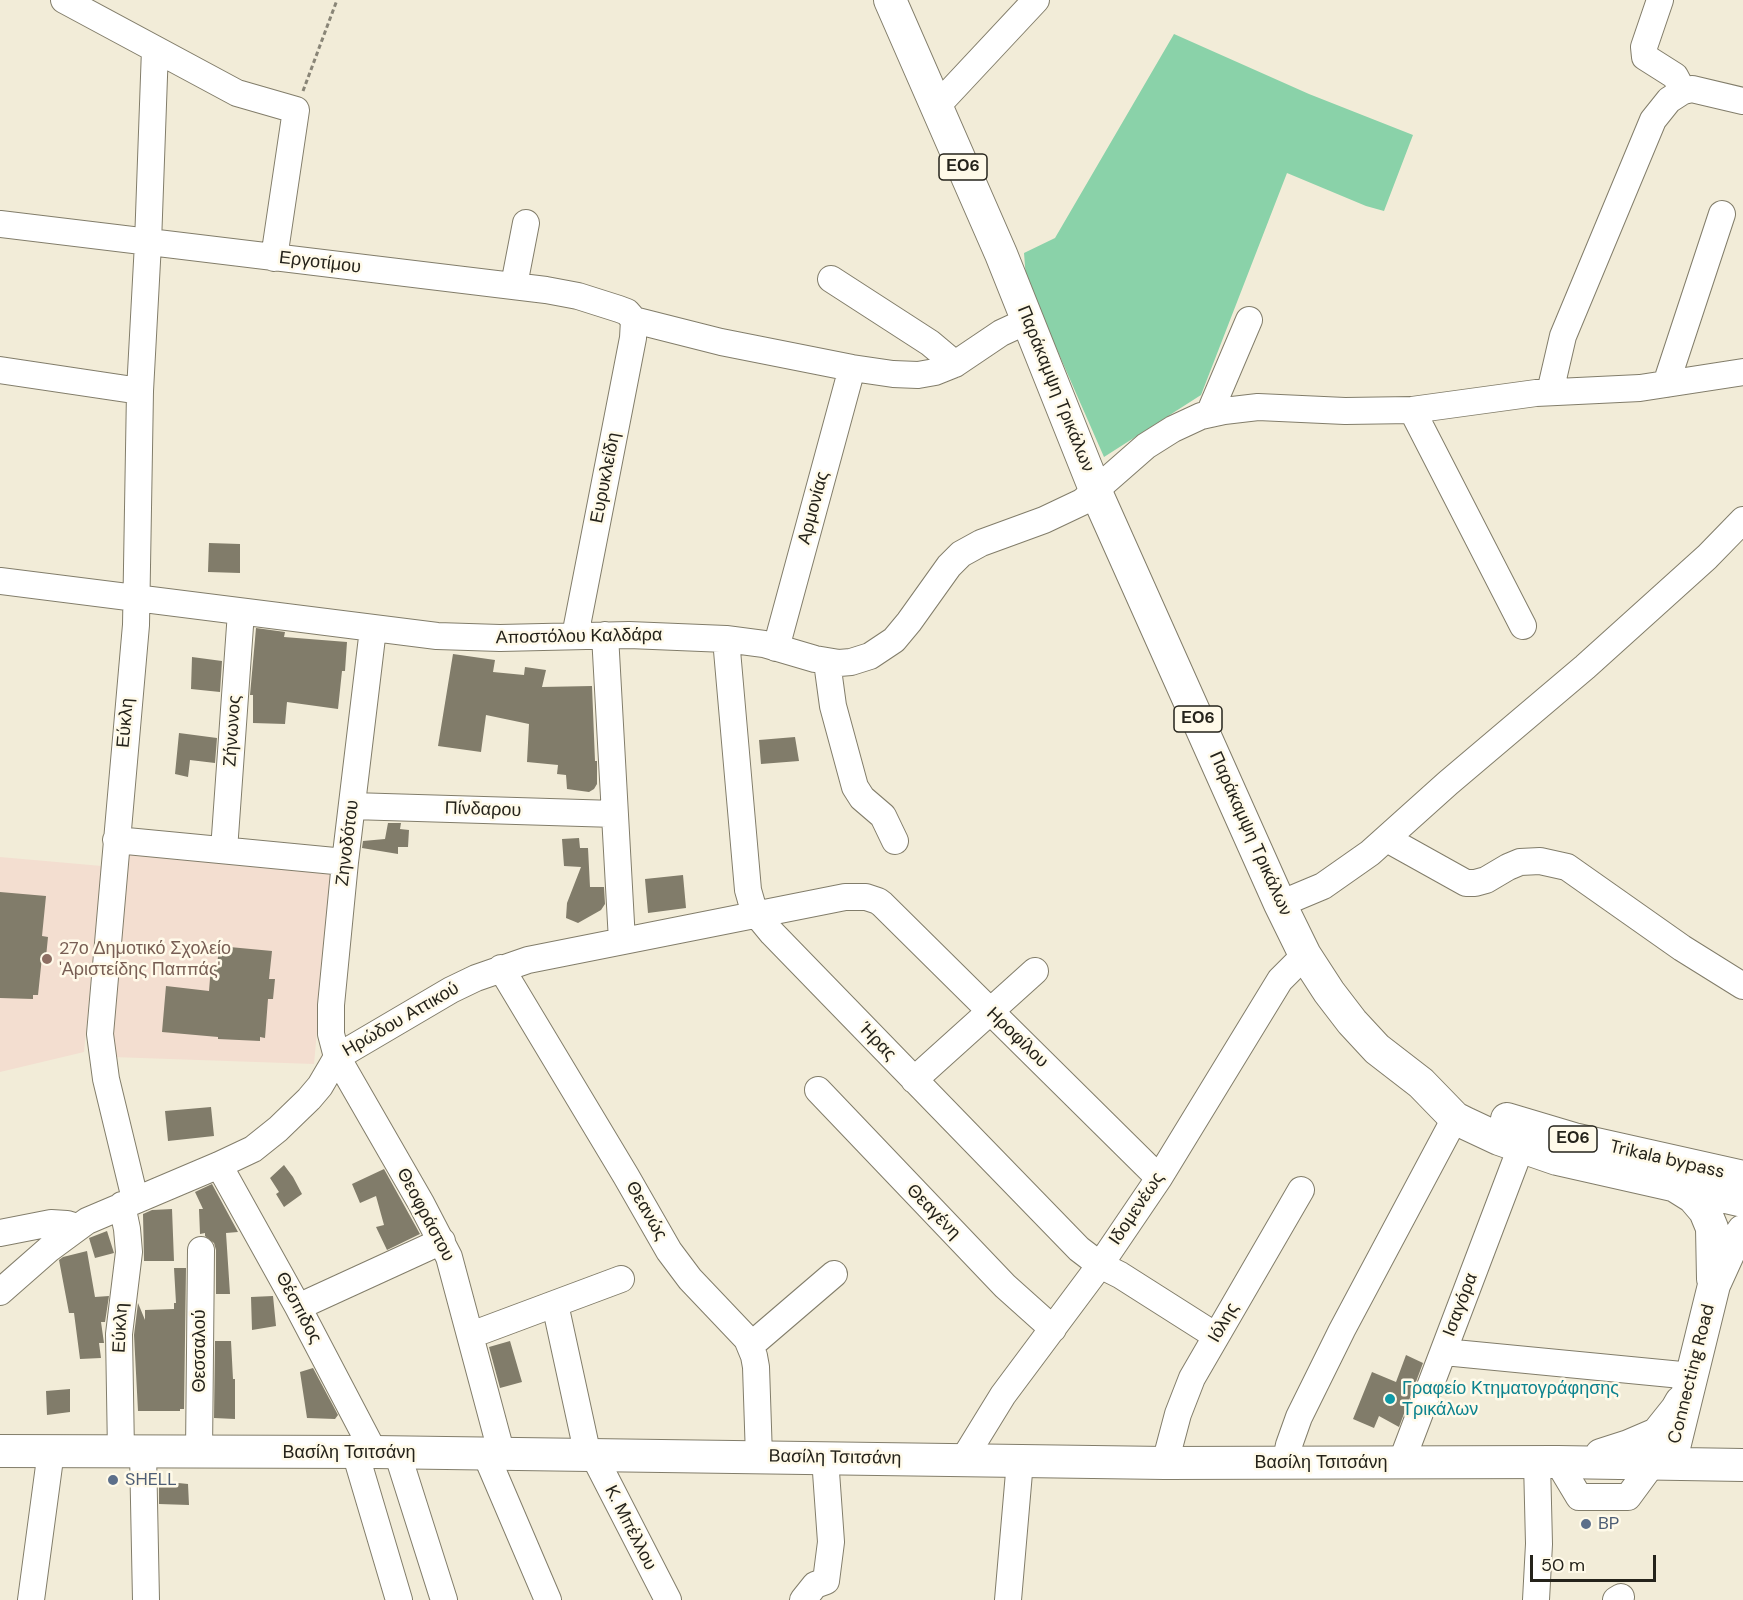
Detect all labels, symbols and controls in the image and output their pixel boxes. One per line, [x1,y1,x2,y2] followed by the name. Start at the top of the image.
[939,154,987,180] road number: ΕΟ6
[278,247,362,279] street label: Εργοτίμου
[1012,303,1098,475] street label: Παράκαμψη Τρικάλων
[587,431,625,525] street label: Ευρυκλείδη
[794,469,834,547] street label: Αρμονίας
[495,625,663,649] street label: Αποστόλου Καλδάρα
[220,694,246,768] street label: Ζήνωνος
[113,697,139,749] street label: Εύκλη
[1174,706,1222,732] road number: ΕΟ6
[1204,749,1296,919] street label: Παράκαμψη Τρικάλων
[444,798,522,822] street label: Πίνδαρου
[332,799,364,887] street label: Ζηνοδότου
[59,938,231,980] place label: 27ο Δημοτικό Σχολείο 'Αριστείδης Παππάς'
[40,952,54,966] marker: 27ο Δημοτικό Σχολείο 'Αριστείδης Παππάς'
[339,978,463,1062] street label: Ηρώδου Αττικού
[982,1003,1052,1073] street label: Ηροφίλου
[854,1019,900,1065] street label: Ήρας
[1549,1126,1597,1152] road number: ΕΟ6
[1608,1136,1726,1184] street label: Trikala bypass
[391,1165,459,1265] street label: Θεοφράστου
[1105,1168,1169,1250] street label: Ιδομενέως
[621,1178,671,1244] street label: Θεανώς
[901,1180,965,1244] street label: Θεαγένη
[270,1269,326,1347] street label: Θέσπιδος
[1439,1270,1483,1340] street label: Ισαγόρα
[1204,1299,1244,1347] street label: Ιόλης
[1664,1302,1720,1446] street label: Connecting Road
[109,1303,133,1353] street label: Εύκλη
[189,1309,211,1393] street label: Θεσσαλού
[1402,1378,1619,1420] place label: Γραφείο Κτηματογράφησης Τρικάλων
[1383,1392,1397,1406] marker: Γραφείο Κτηματογράφησης Τρικάλων
[283,1442,415,1464] street label: Βασίλη Τσιτσάνη
[768,1446,902,1470] street label: Βασίλη Τσιτσάνη
[1255,1452,1387,1474] street label: Βασίλη Τσιτσάνη
[125,1469,177,1491] place label: SHELL
[106,1473,120,1487] marker: SHELL
[599,1482,661,1574] street label: Κ. Μπέλλου
[1598,1513,1619,1535] place label: BP
[1579,1517,1593,1531] marker: BP
[1533,1543,1659,1581] scale bar
[1541,1553,1585,1577] text: 50 m

